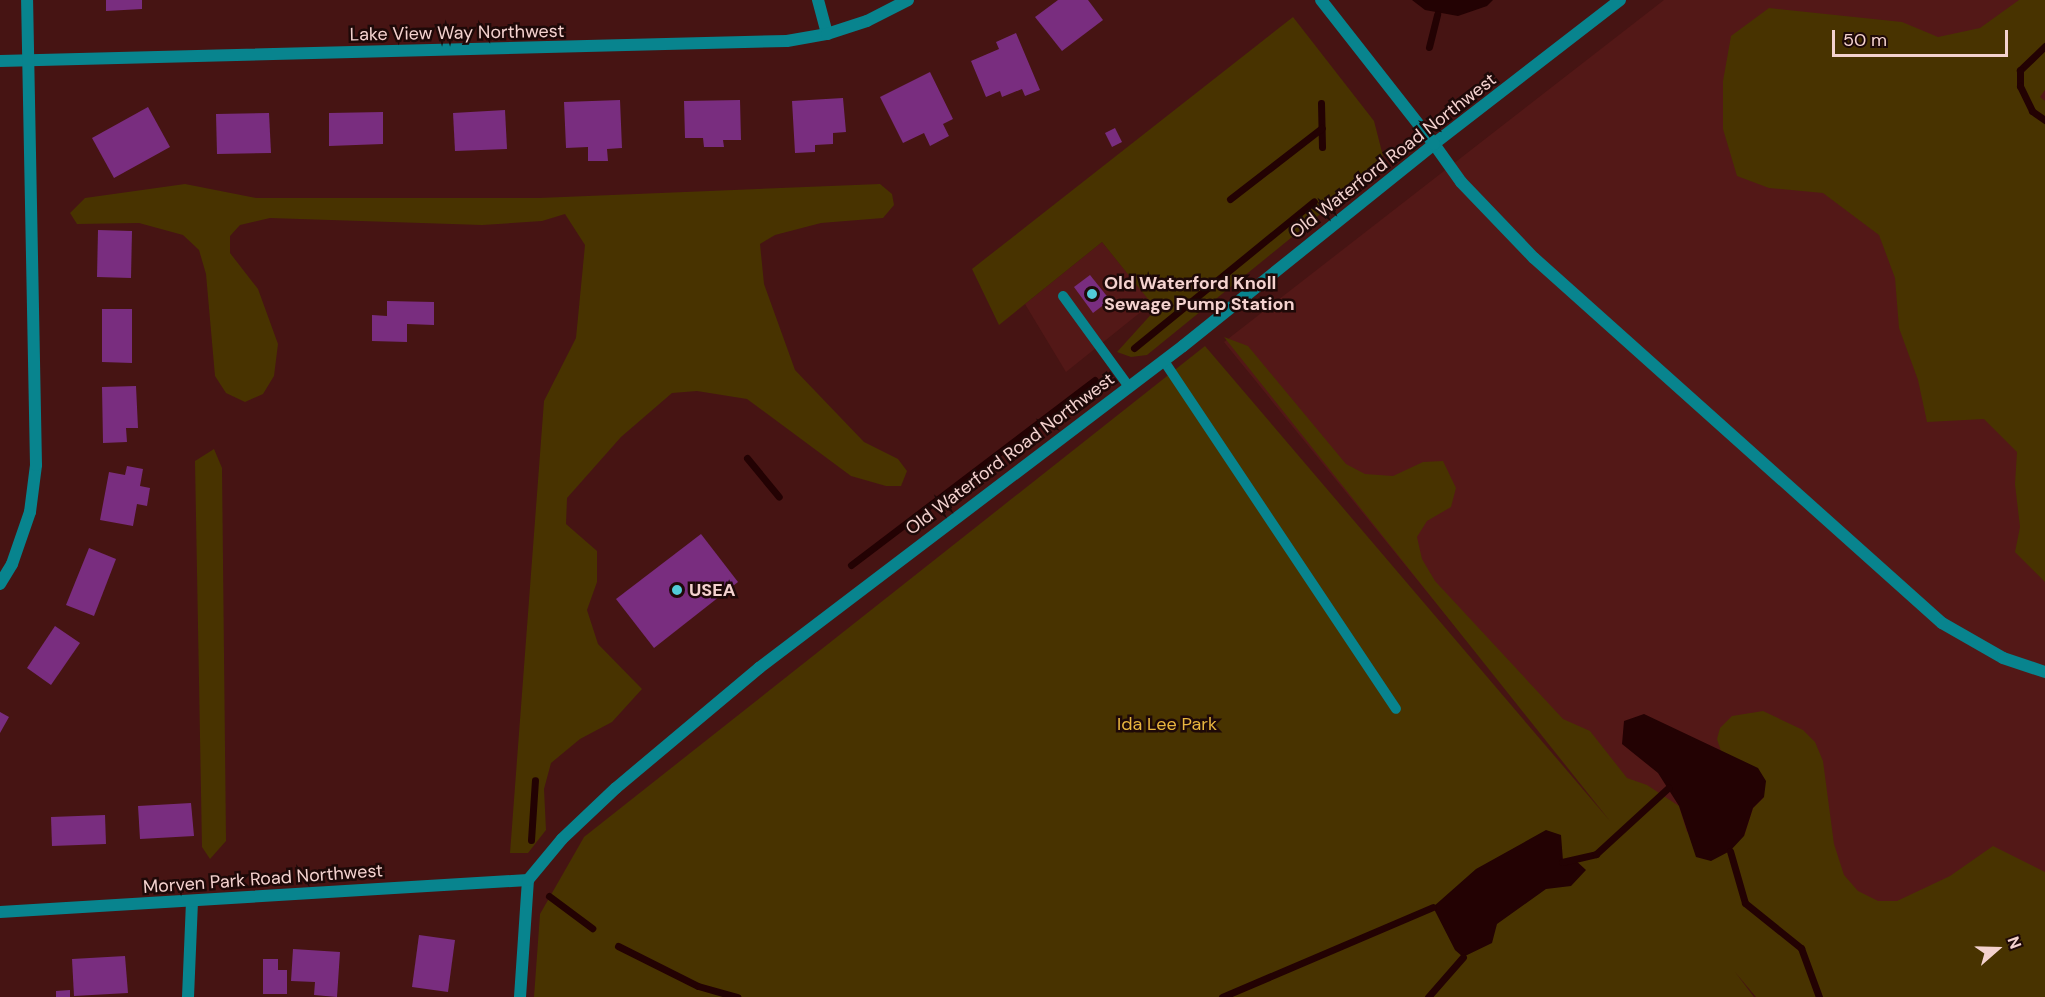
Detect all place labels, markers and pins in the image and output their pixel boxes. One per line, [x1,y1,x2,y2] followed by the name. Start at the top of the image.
[1104,273,1295,316] place label: Old Waterford Knoll Sewage Pump Station
[1085,287,1099,301] marker: Old Waterford Knoll Sewage Pump Station
[689,579,735,601] place label: USEA
[670,583,684,597] marker: USEA

